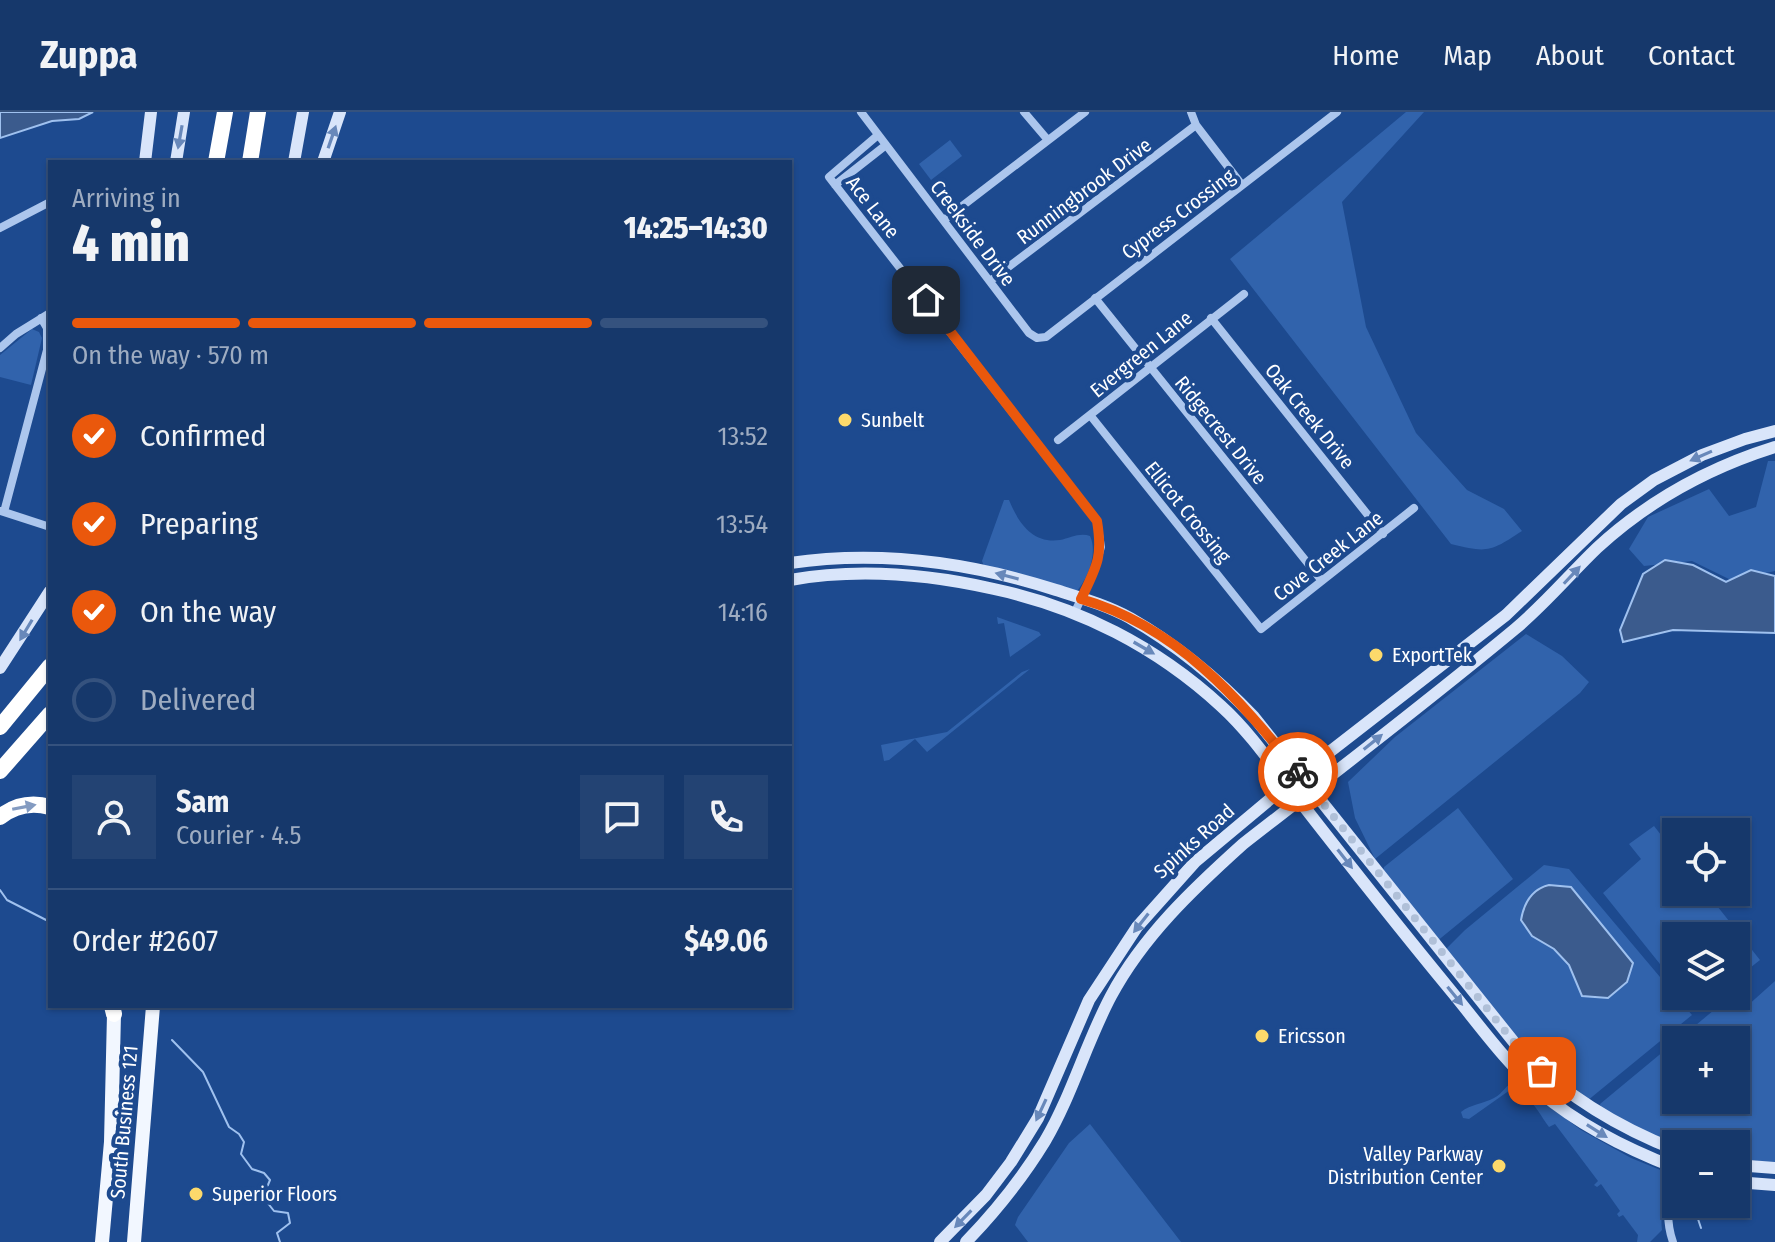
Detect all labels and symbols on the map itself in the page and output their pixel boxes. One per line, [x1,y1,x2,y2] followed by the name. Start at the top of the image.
[173,125,186,150] one-way arrow
[326,125,338,149] one-way arrow
[1012,133,1156,249] street label: Runningbrook Drive
[1117,163,1240,264] street label: Cypress Crossing
[841,171,905,243] street label: Ace Lane
[925,175,1021,291] street label: Creekside Drive
[892,266,960,334] pin
[1085,306,1197,402] street label: Evergreen Lane
[1260,358,1360,474] street label: Oak Creek Drive
[1170,371,1272,489] street label: Ridgecrest Drive
[861,408,925,432] place label: Sunbelt
[836,411,854,429] marker: Sunbelt
[1690,450,1713,463] one-way arrow
[1140,456,1237,568] street label: Ellicot Crossing
[1268,506,1388,606] street label: Cove Creek Lane
[1562,566,1581,585] one-way arrow
[994,569,1019,581] one-way arrow
[19,619,33,641] one-way arrow
[1133,641,1156,655] one-way arrow
[1392,643,1473,667] place label: ExportTek
[1367,646,1385,664] marker: ExportTek
[1258,732,1338,812] courier
[1363,735,1383,751] one-way arrow
[1149,799,1239,883] street label: Spinks Road
[12,800,37,813] one-way arrow
[1336,849,1353,869] one-way arrow
[1133,913,1149,933] one-way arrow
[1446,986,1463,1006] one-way arrow
[1278,1024,1346,1048] place label: Ericsson
[1253,1027,1271,1045] marker: Ericsson
[1508,1037,1576,1105] pin
[105,1044,143,1200] street label: South Business 121
[1034,1098,1047,1121] one-way arrow
[1586,1124,1608,1138] one-way arrow
[1328,1142,1483,1189] place label: Valley Parkway Distribution Center
[1490,1157,1508,1175] marker: Valley Parkway Distribution Center
[212,1182,337,1206] place label: Superior Floors
[187,1185,205,1203] marker: Superior Floors
[954,1209,973,1228] one-way arrow

